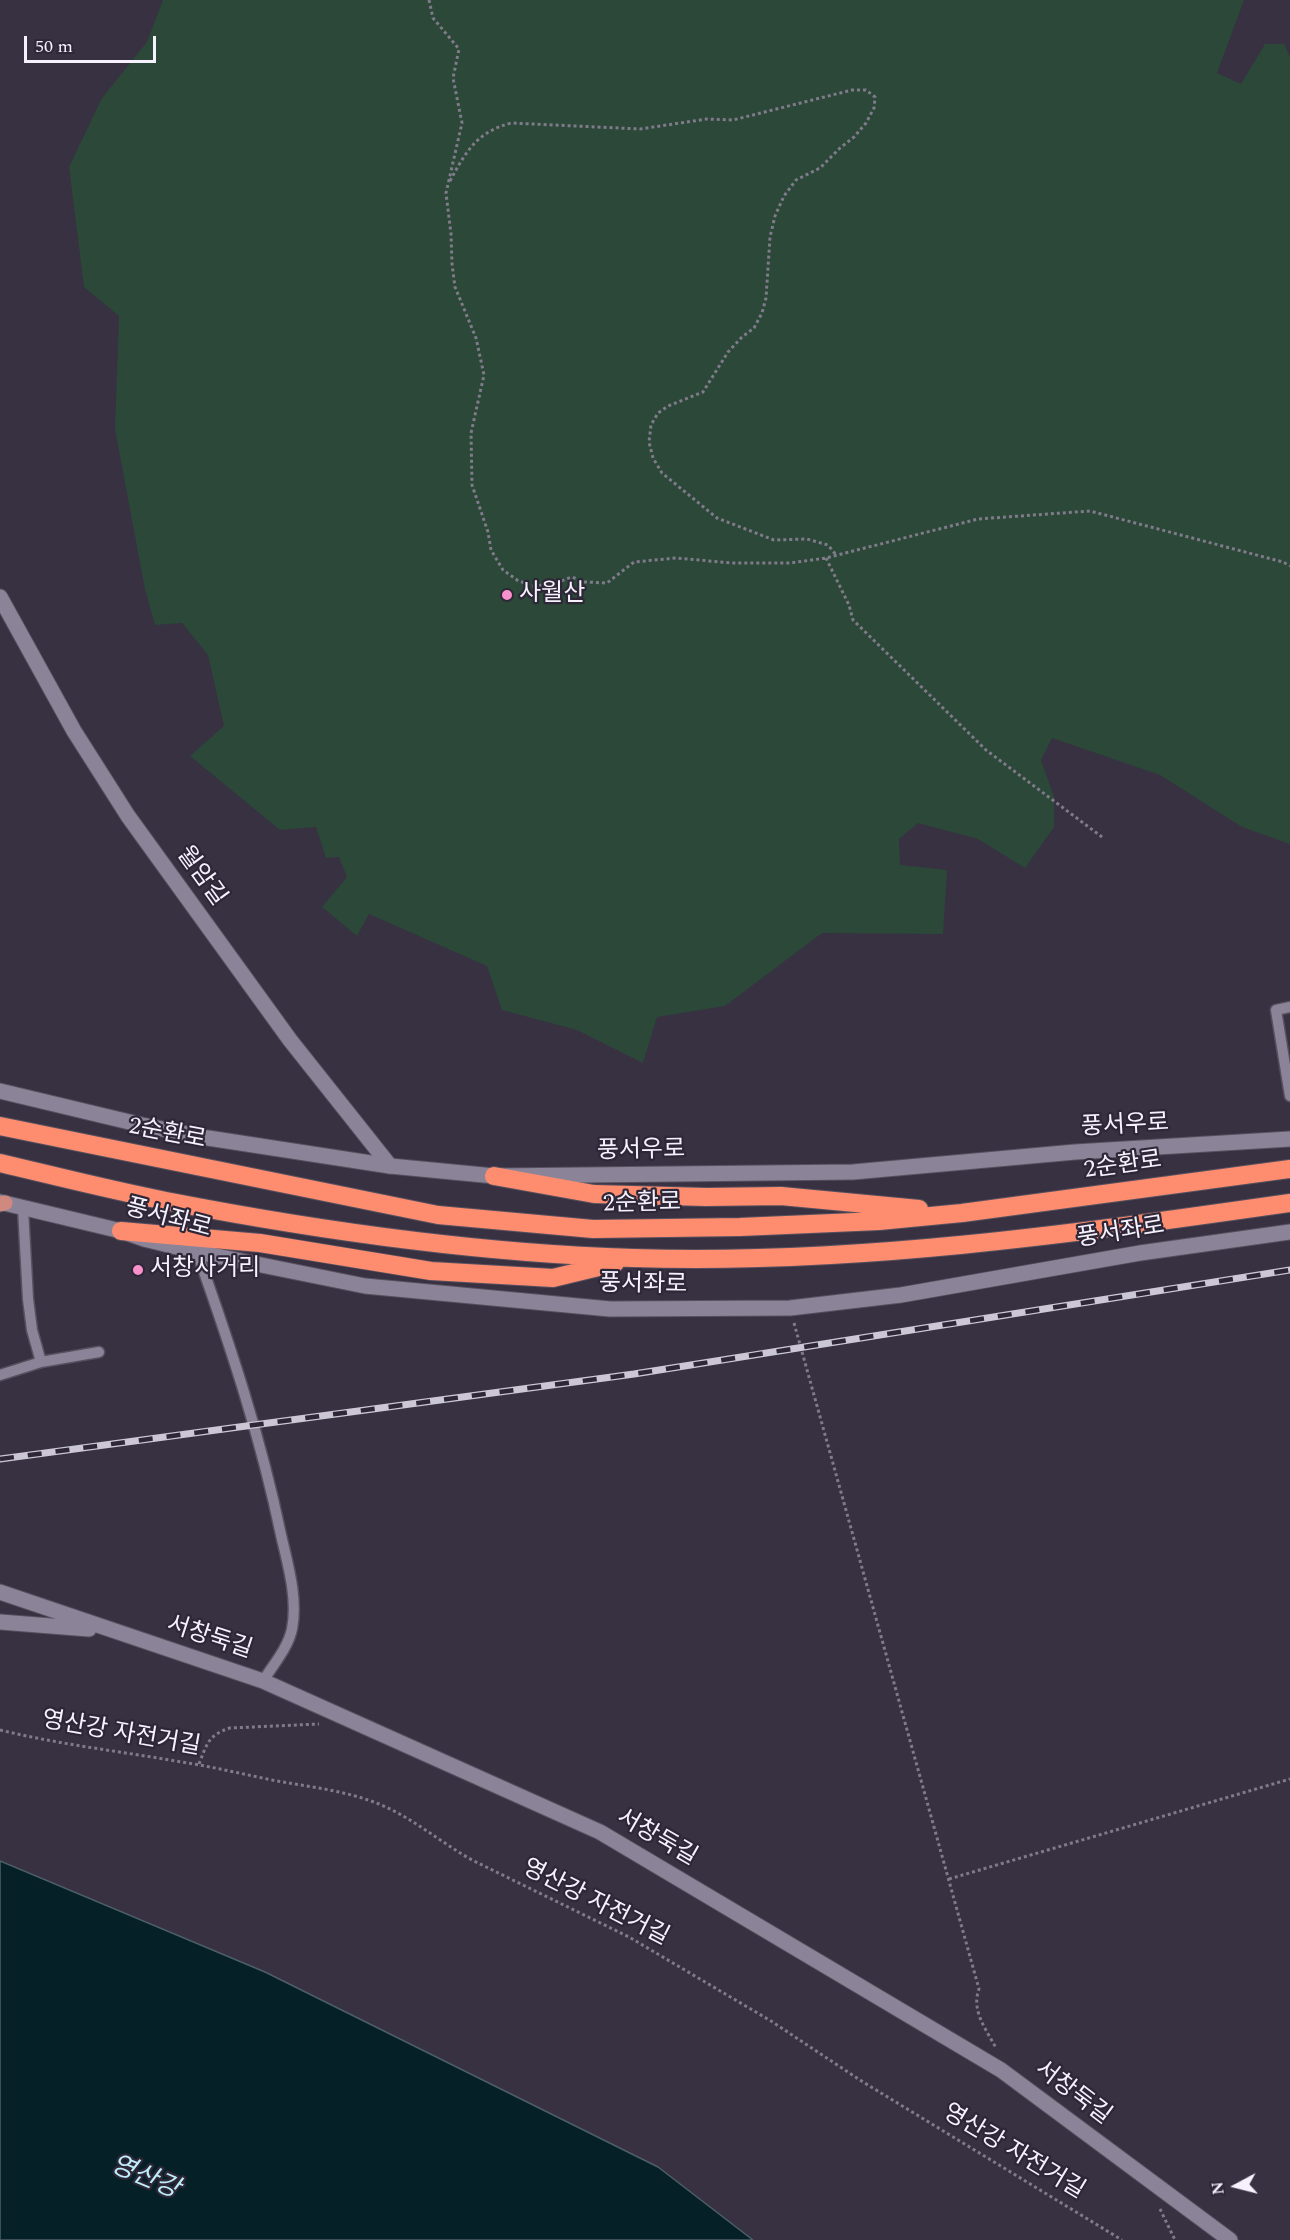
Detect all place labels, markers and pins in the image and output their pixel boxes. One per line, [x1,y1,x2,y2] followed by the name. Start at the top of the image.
[519,581,585,609] place label: 사월산
[500,588,514,602] marker: 사월산
[150,1256,260,1284] place label: 서창사거리
[131,1263,145,1277] marker: 서창사거리

